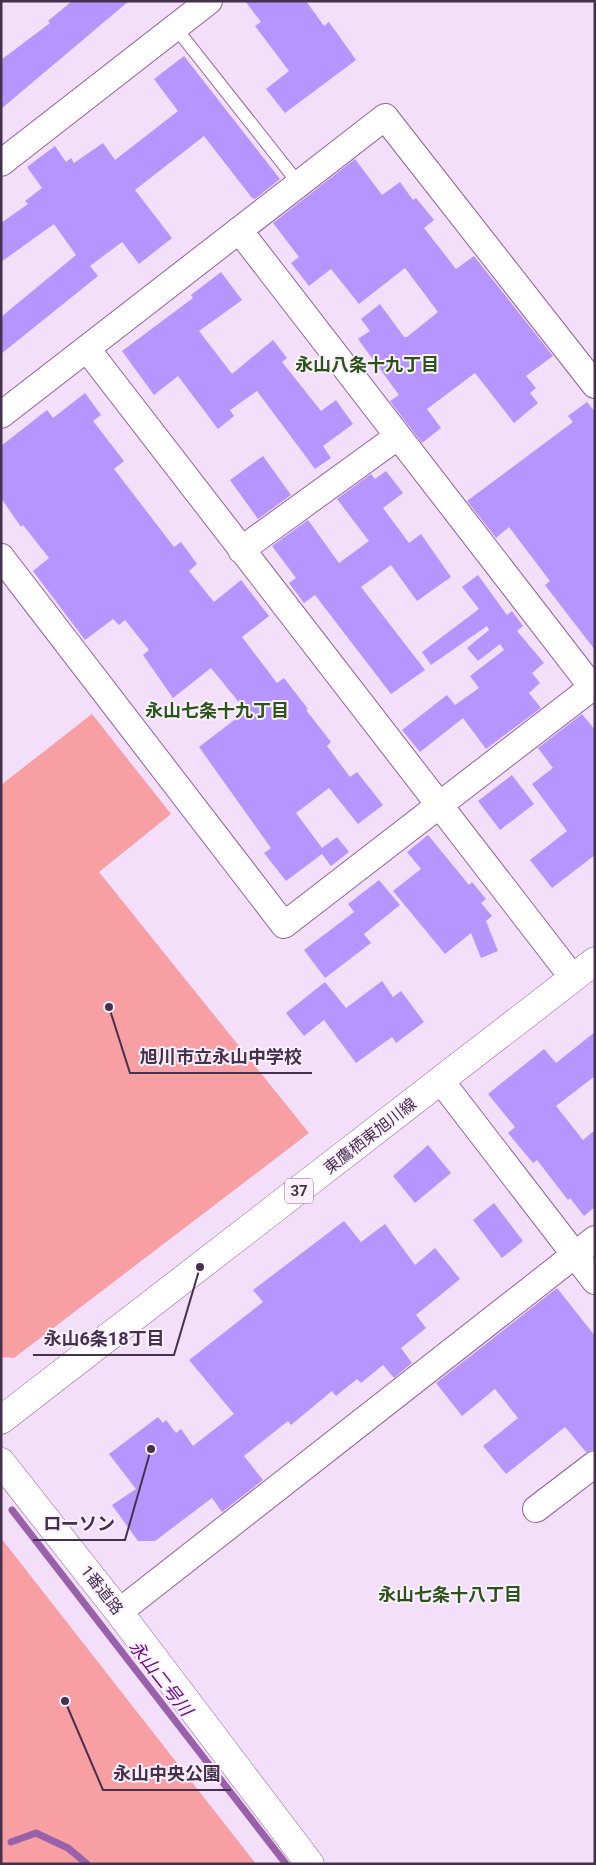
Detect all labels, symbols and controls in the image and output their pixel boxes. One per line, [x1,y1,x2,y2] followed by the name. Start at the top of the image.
[295,354,439,375] district label: 永山八条十九丁目
[145,700,289,721] district label: 永山七条十九丁目
[130,1040,312,1073] callout: 旭川市立永山中学校
[140,1046,302,1067] text: 旭川市立永山中学校
[320,1094,420,1178] street label: 東鷹栖東旭川線
[285,1178,313,1204] road number: 37
[33,1322,174,1355] callout: 永山6条18丁目
[44,1328,164,1349] text: 永山6条18丁目
[33,1507,125,1540] callout: ローソン
[43,1513,115,1534] text: ローソン
[77,1562,127,1618] street label: 1番道路
[378,1584,522,1605] district label: 永山七条十八丁目
[125,1636,198,1722] water label: 永山二号川
[103,1757,231,1790] callout: 永山中央公園
[113,1763,221,1784] text: 永山中央公園

